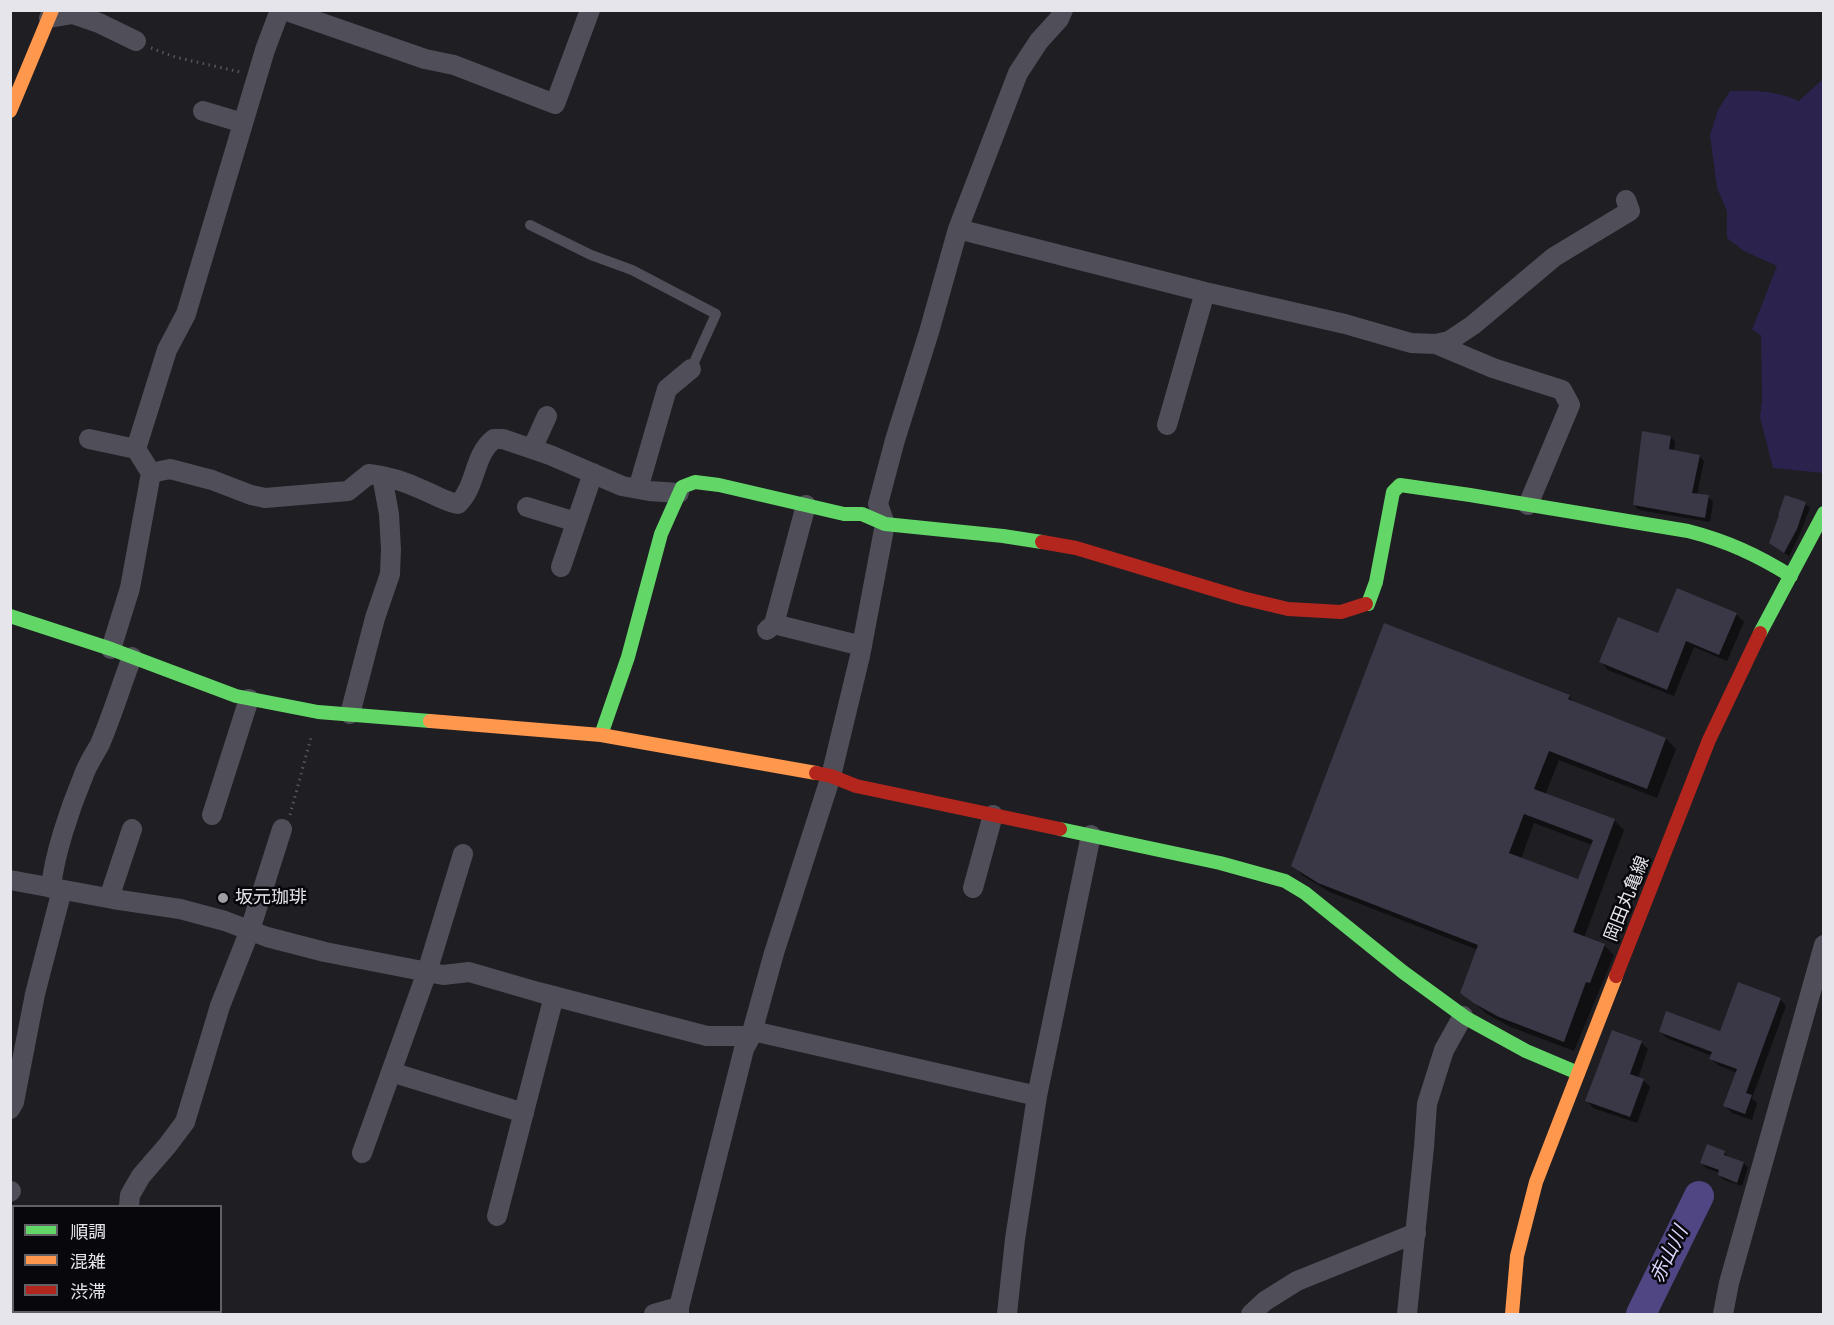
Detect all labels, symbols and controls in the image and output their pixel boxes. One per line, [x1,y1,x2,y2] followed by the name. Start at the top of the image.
[1601,853,1655,945] street label: 岡田丸亀線
[235,887,307,909] place label: 坂元珈琲
[216,891,230,905] marker: 坂元珈琲
[12,1205,222,1313] legend
[70,1221,106,1242] text: 順調
[1646,1223,1694,1287] water label: 赤山川
[70,1251,106,1272] text: 混雑
[70,1281,106,1302] text: 渋滞

